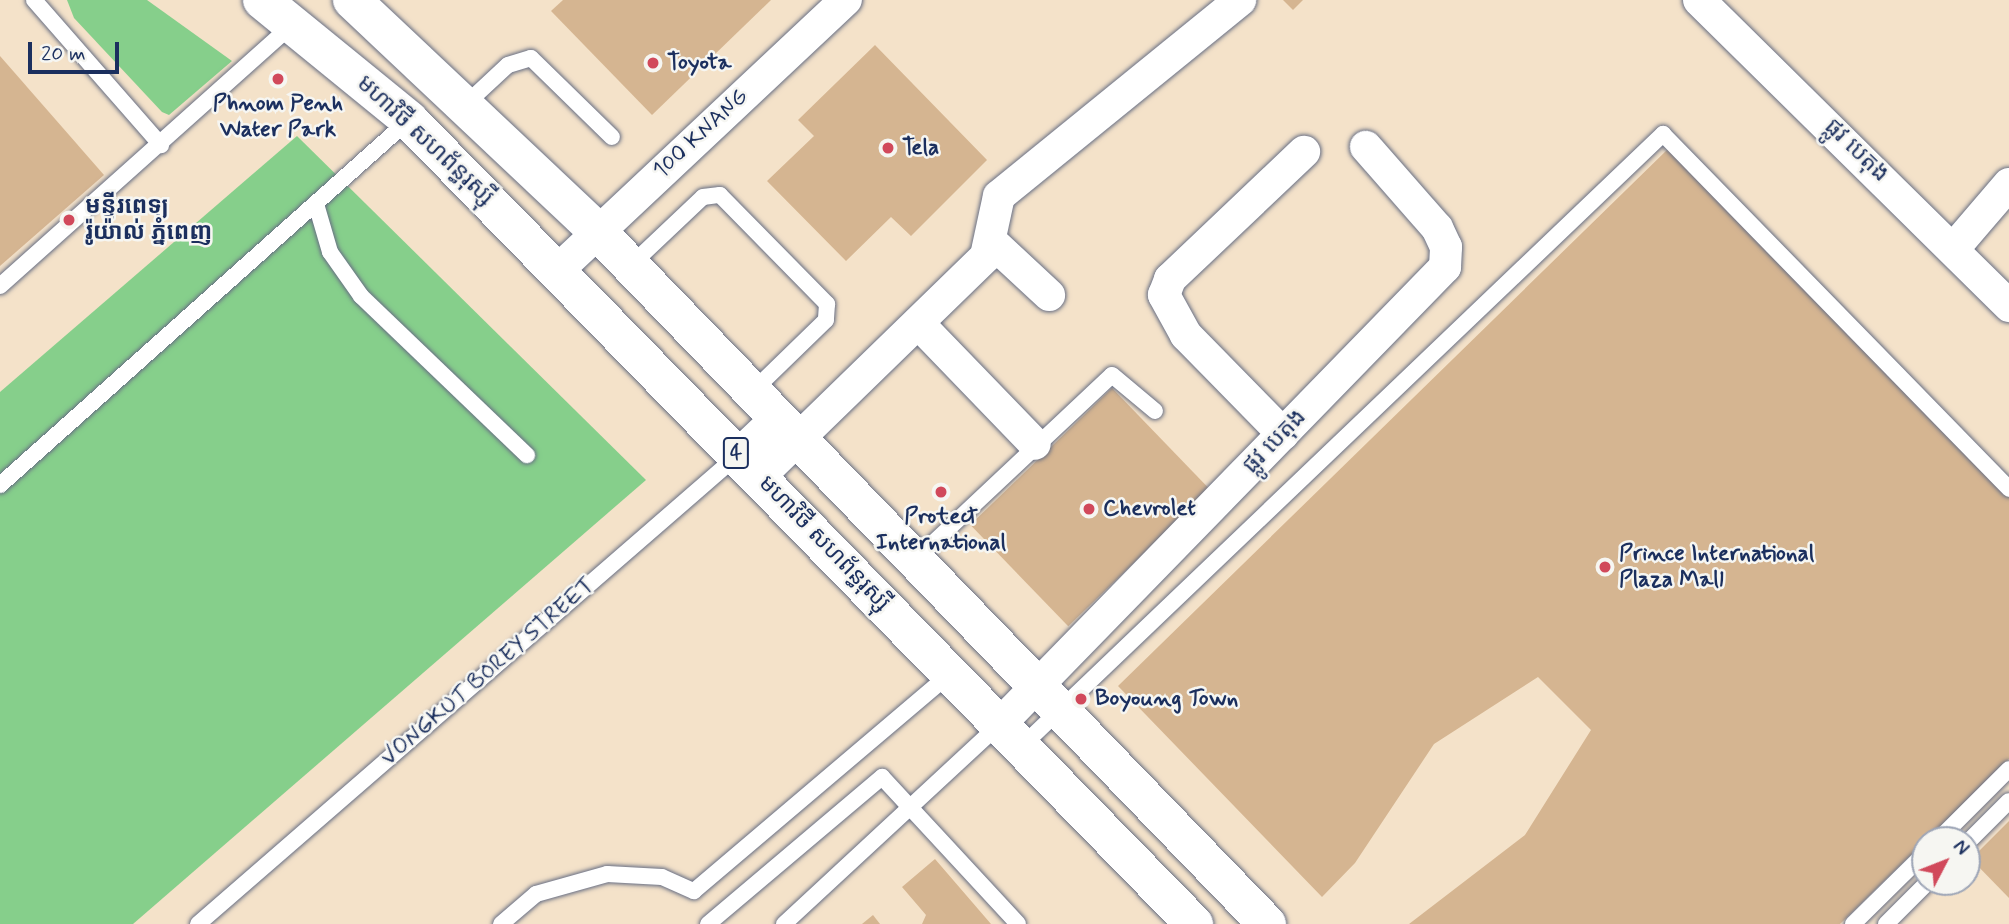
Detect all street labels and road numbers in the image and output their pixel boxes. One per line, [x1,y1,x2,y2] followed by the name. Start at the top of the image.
[351,70,499,212] street label: មហាវិថី សហព័ន្ធរុស្ស៊ី
[648,83,754,185] street label: 100 KNANG
[1818,114,1894,188] street label: ផ្លូវ បេតុង
[1238,404,1312,480] street label: ផ្លូវ បេតុង
[722,435,750,470] road number: 4
[752,471,896,617] street label: មហាវិថី សហព័ន្ធរុស្ស៊ី
[373,570,603,774] street label: VONGKUT BOREY STREET

